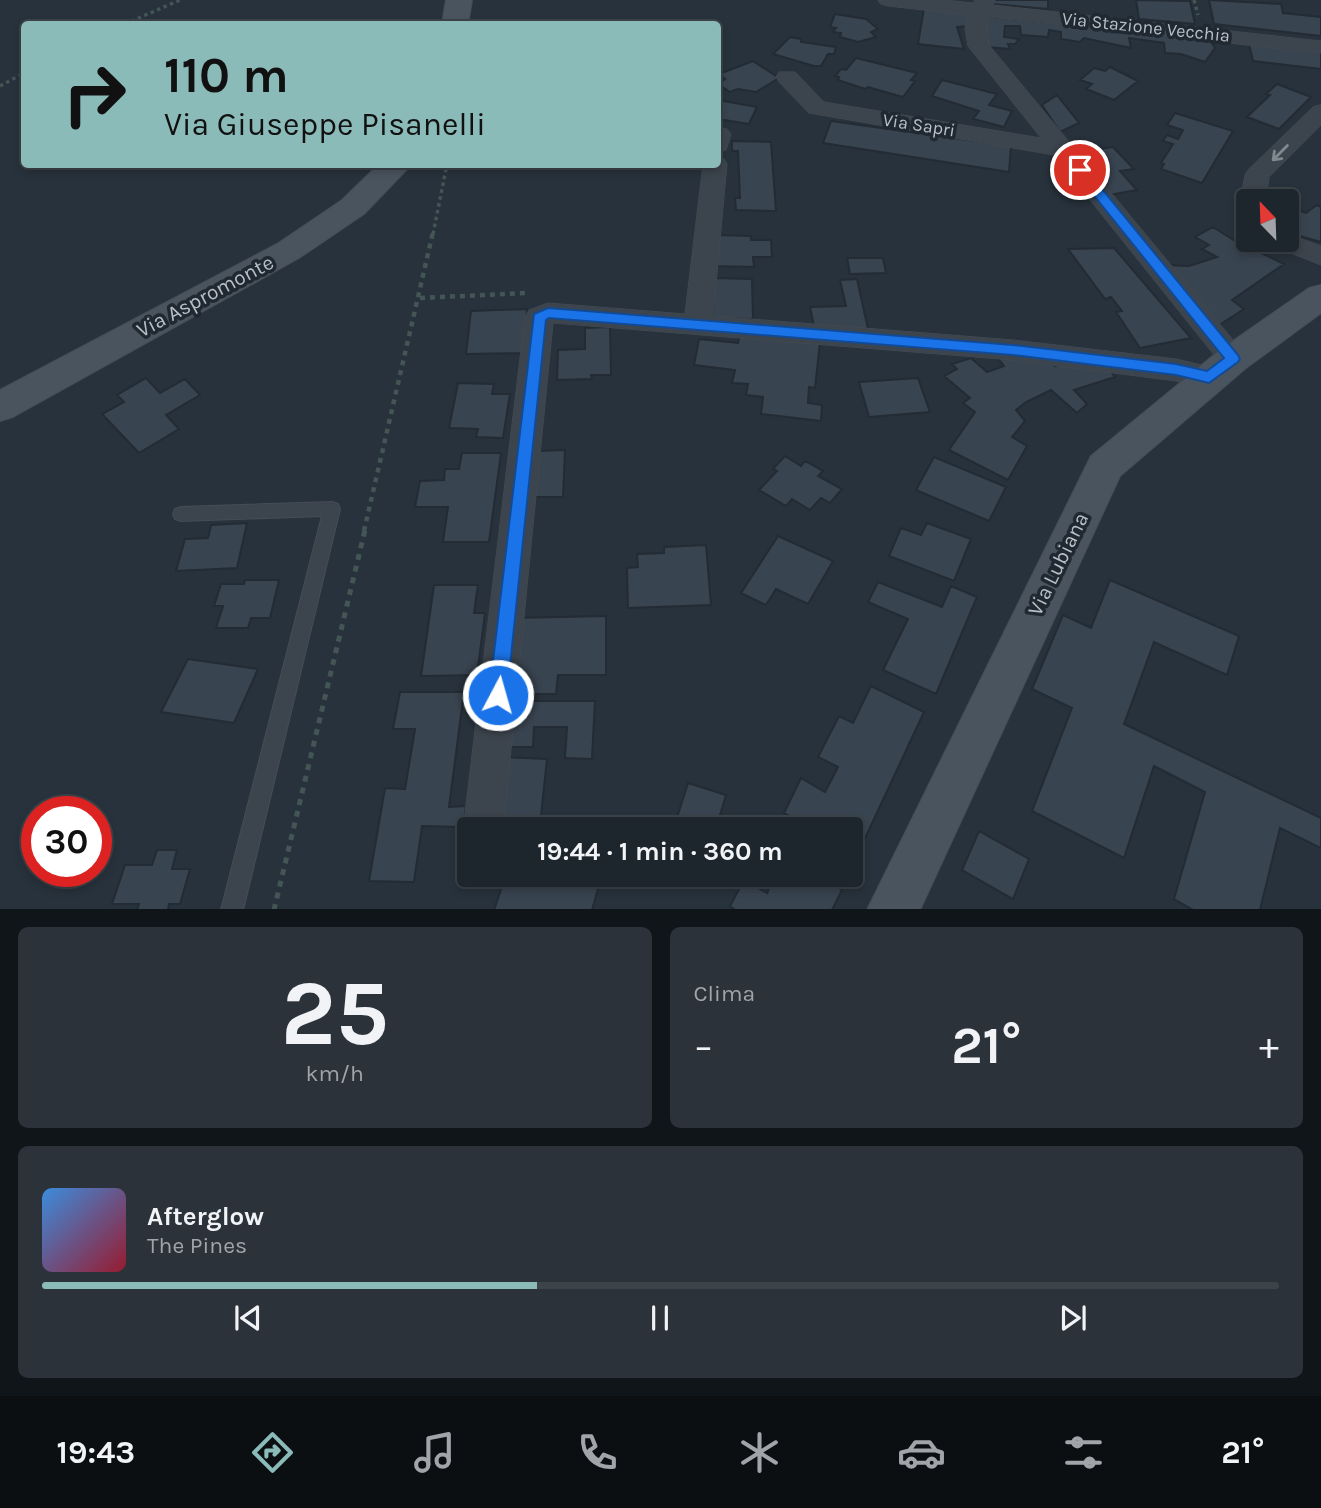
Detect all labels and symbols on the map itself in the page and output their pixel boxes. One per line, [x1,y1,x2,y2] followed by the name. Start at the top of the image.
[1061,7,1231,47] street label: Via Stazione Vecchia
[881,108,957,142] street label: Via Sapri
[1050,140,1110,200] pin
[1271,144,1288,161] one-way arrow
[1236,189,1298,252] north arrow
[132,250,278,342] street label: Via Aspromonte
[1023,509,1093,619] street label: Via Lubiana
[461,658,535,732] position arrow
[21,796,112,887] speed limit sign: 30

